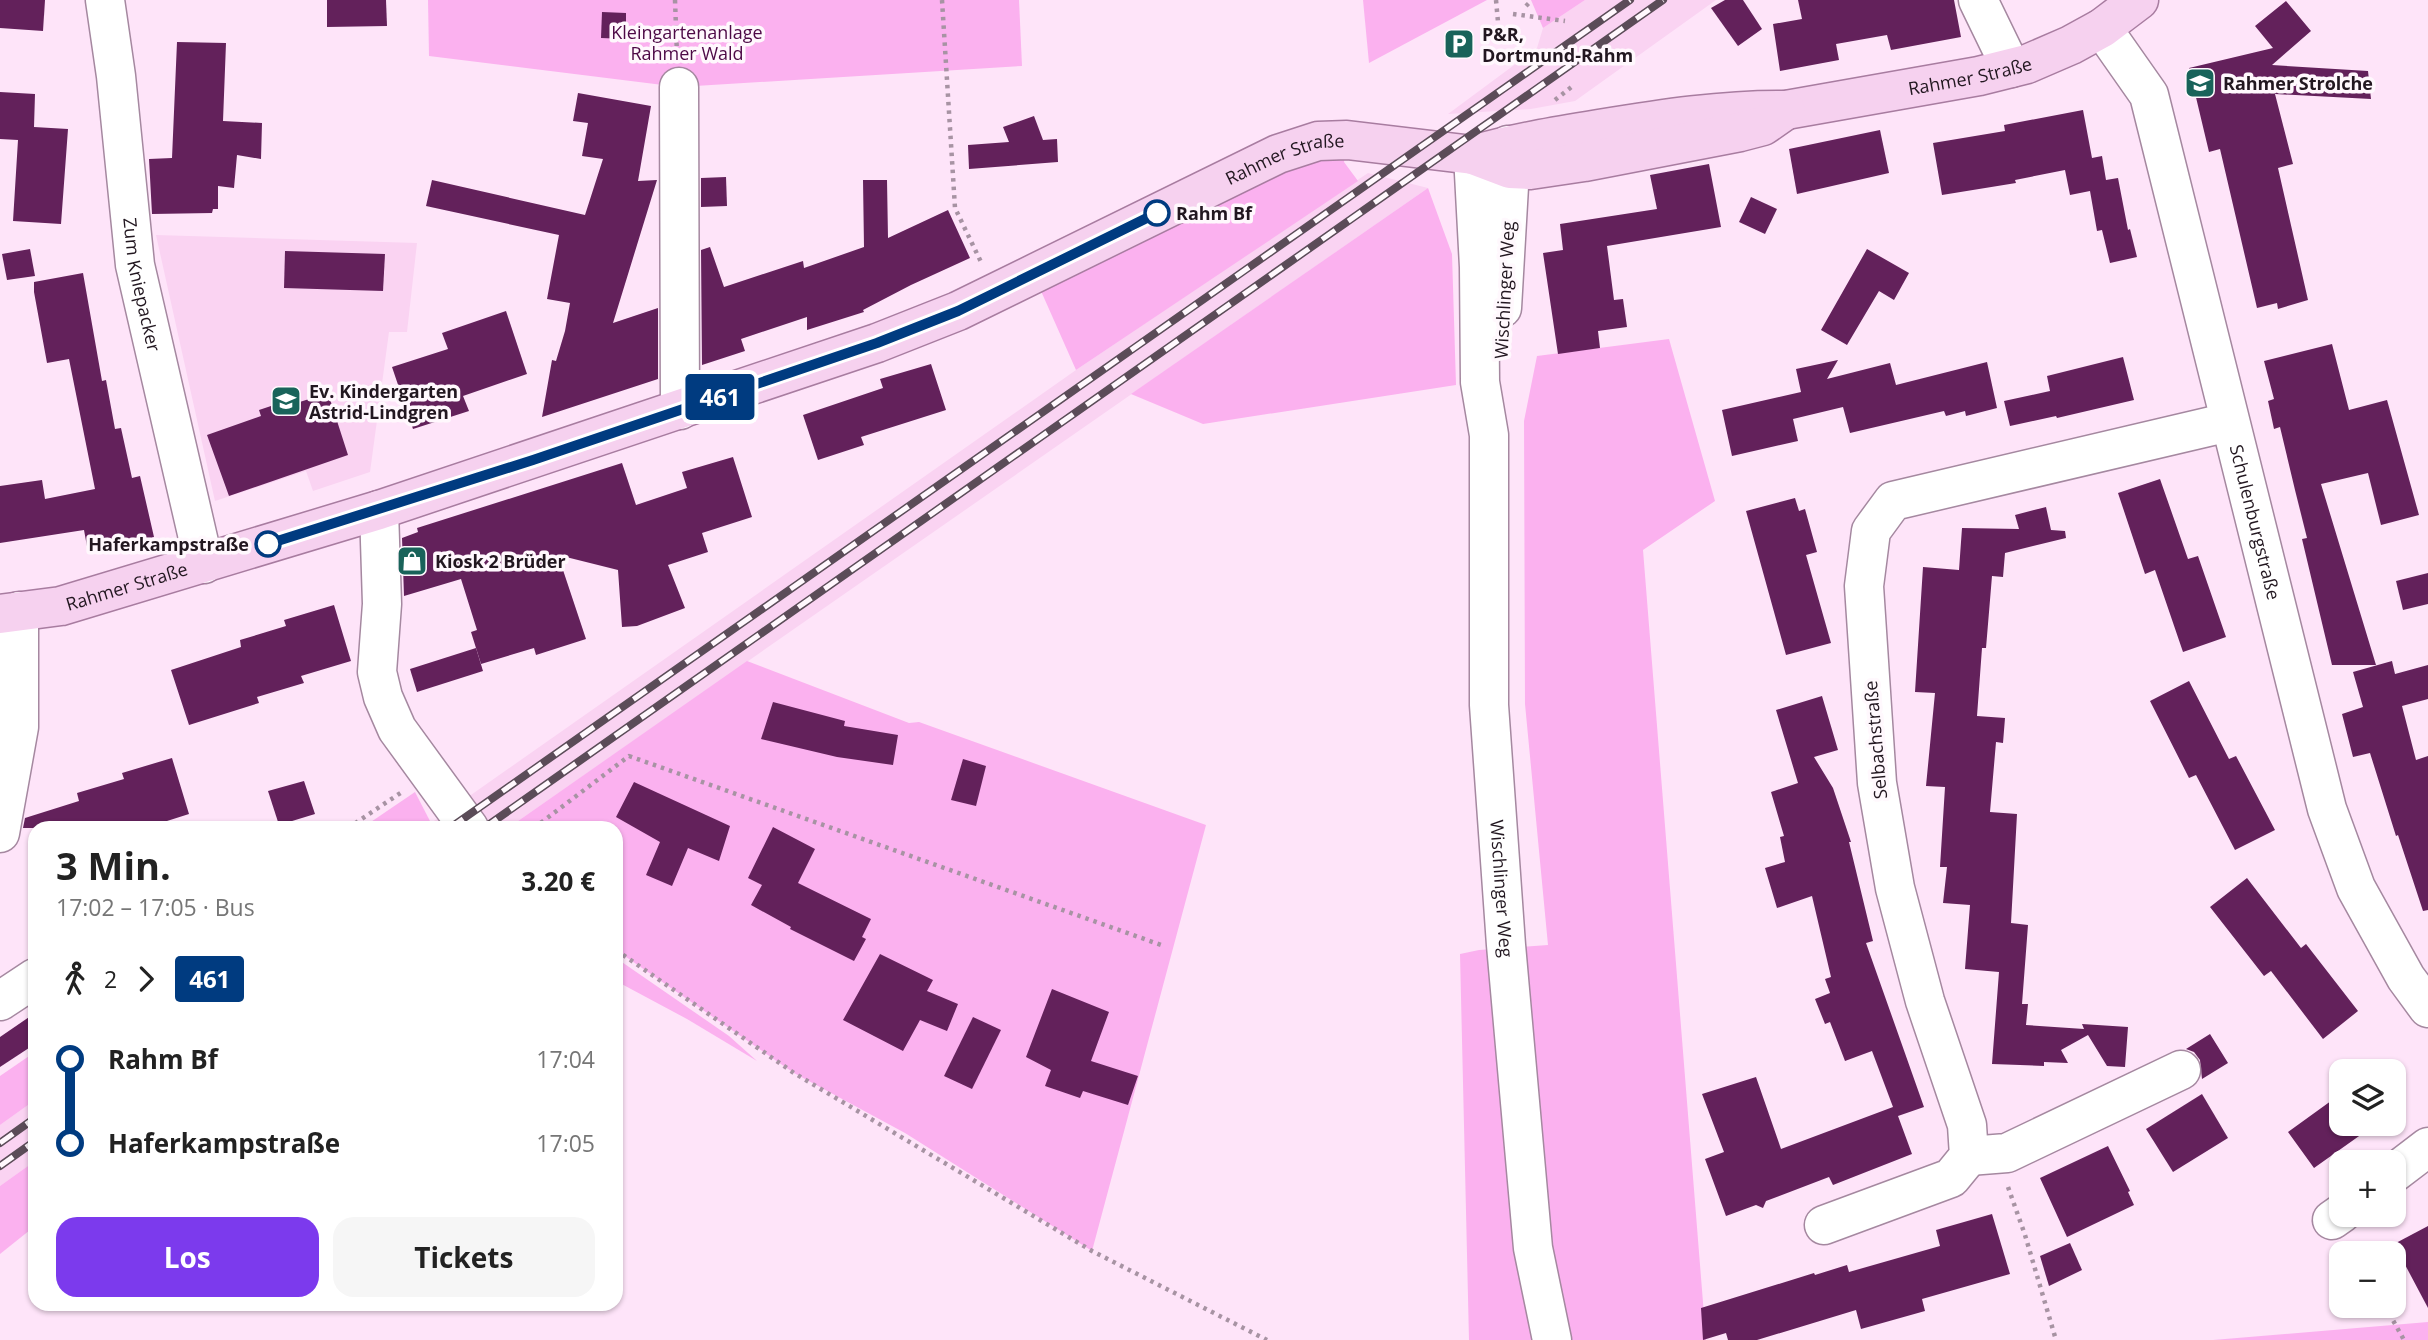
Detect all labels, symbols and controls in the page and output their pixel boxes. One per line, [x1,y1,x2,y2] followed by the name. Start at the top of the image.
[611,20,763,65] park label: Kleingartenanlage Rahmer Wald
[1482,22,1633,67] place label: P&R, Dortmund-Rahm
[1442,27,1476,61] parking icon: P&R, Dortmund-Rahm
[1906,51,2034,100] street label: Rahmer Straße
[2183,66,2217,100] school or university icon: Rahmer Strolche
[2223,71,2373,95] place label: Rahmer Strolche
[1221,128,1345,190] street label: Rahmer Straße
[1144,200,1170,226] marker: Rahm Bf
[1176,201,1253,225] place label: Rahm Bf
[118,216,167,354] street label: Zum Kniepacker
[1488,220,1520,360] street label: Wischlinger Weg
[680,374,760,420] line badge: 461
[309,379,458,424] place label: Ev. Kindergarten Astrid-Lindgren
[699,380,741,413] text: 461
[269,384,303,418] school or university icon: Ev. Kindergarten Astrid-Lindgren
[2225,442,2286,602] street label: Schulenburgstraße
[255,531,281,557] marker: Haferkampstraße
[88,532,249,556] place label: Haferkampstraße
[395,544,429,578] shop icon: Kiosk 2 Brüder
[435,549,566,573] place label: Kiosk 2 Brüder
[63,557,190,616] street label: Rahmer Straße
[1858,680,1892,800] street label: Selbachstraße
[1485,819,1519,959] street label: Wischlinger Weg
[56,839,171,891] text: 3 Min.
[521,863,595,899] text: 3.20 €
[56,891,255,923] text: 17:02 – 17:05 · Bus
[56,960,94,998] icon: walk
[127,960,165,998] icon: forward
[189,962,230,995] text: 461
[104,963,117,995] text: 2
[108,1041,218,1077] text: Rahm Bf
[536,1043,595,1075] text: 17:04
[2329,1059,2406,1318] map controls
[2329,1059,2406,1136] button: layers
[108,1125,340,1161] text: Haferkampstraße
[536,1127,595,1159] text: 17:05
[2329,1150,2406,1227] button: +
[56,1217,319,1297] button: Los
[333,1217,595,1297] button: Tickets
[2329,1241,2406,1318] button: −

